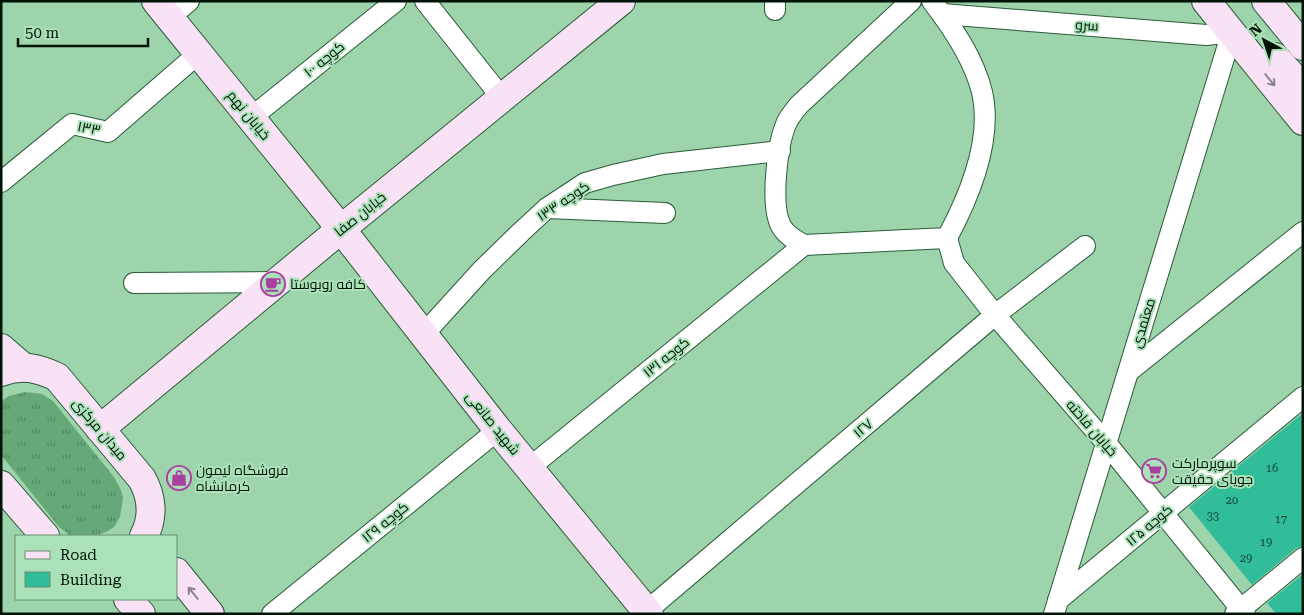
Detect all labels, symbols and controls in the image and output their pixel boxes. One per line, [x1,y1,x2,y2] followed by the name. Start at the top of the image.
[18,15,148,47] scale bar
[1239,15,1289,65] north arrow
[1075,16,1099,34] street label: سرو
[1246,20,1265,40] text: N
[25,24,60,42] text: 50 m
[300,38,349,82] street label: کوچه ۱۰۰
[1264,73,1275,86] one-way arrow
[223,87,274,144] street label: خیابان نهم
[76,118,102,138] street label: ۱۳۳
[534,178,593,226] street label: کوچه ۱۳۳
[331,188,389,240] street label: خیابان صفا
[260,271,286,297] cafe icon: کافه روبوستا
[290,276,366,292] place label: کافه روبوستا
[1128,296,1158,350] street label: معتمدی
[640,334,693,382] street label: کوچه ۱۳۱
[463,388,523,458] street label: شهید صانعی
[69,395,131,463] street label: میدان مرکزی
[1063,397,1121,459] street label: خیابان فاخته
[850,415,876,441] street label: ۱۲۷
[1172,455,1253,487] place label: سوپرمارکت جویای حقیقت
[1141,458,1167,484] supermarket icon: سوپرمارکت جویای حقیقت
[196,462,289,494] place label: فروشگاه لیمون کرمانشاه
[1266,462,1278,475] house number: 16
[166,465,192,491] shop icon: فروشگاه لیمون کرمانشاه
[1226,494,1238,507] house number: 20
[359,498,413,547] street label: کوچه ۱۲۹
[1123,501,1177,551] street label: کوچه ۱۲۵
[1207,510,1219,523] house number: 33
[1275,513,1287,526] house number: 17
[15,535,178,600] legend
[1260,536,1272,549] house number: 19
[60,546,97,564] text: Road
[1240,552,1252,565] house number: 29
[60,571,122,589] text: Building
[188,587,199,600] one-way arrow

